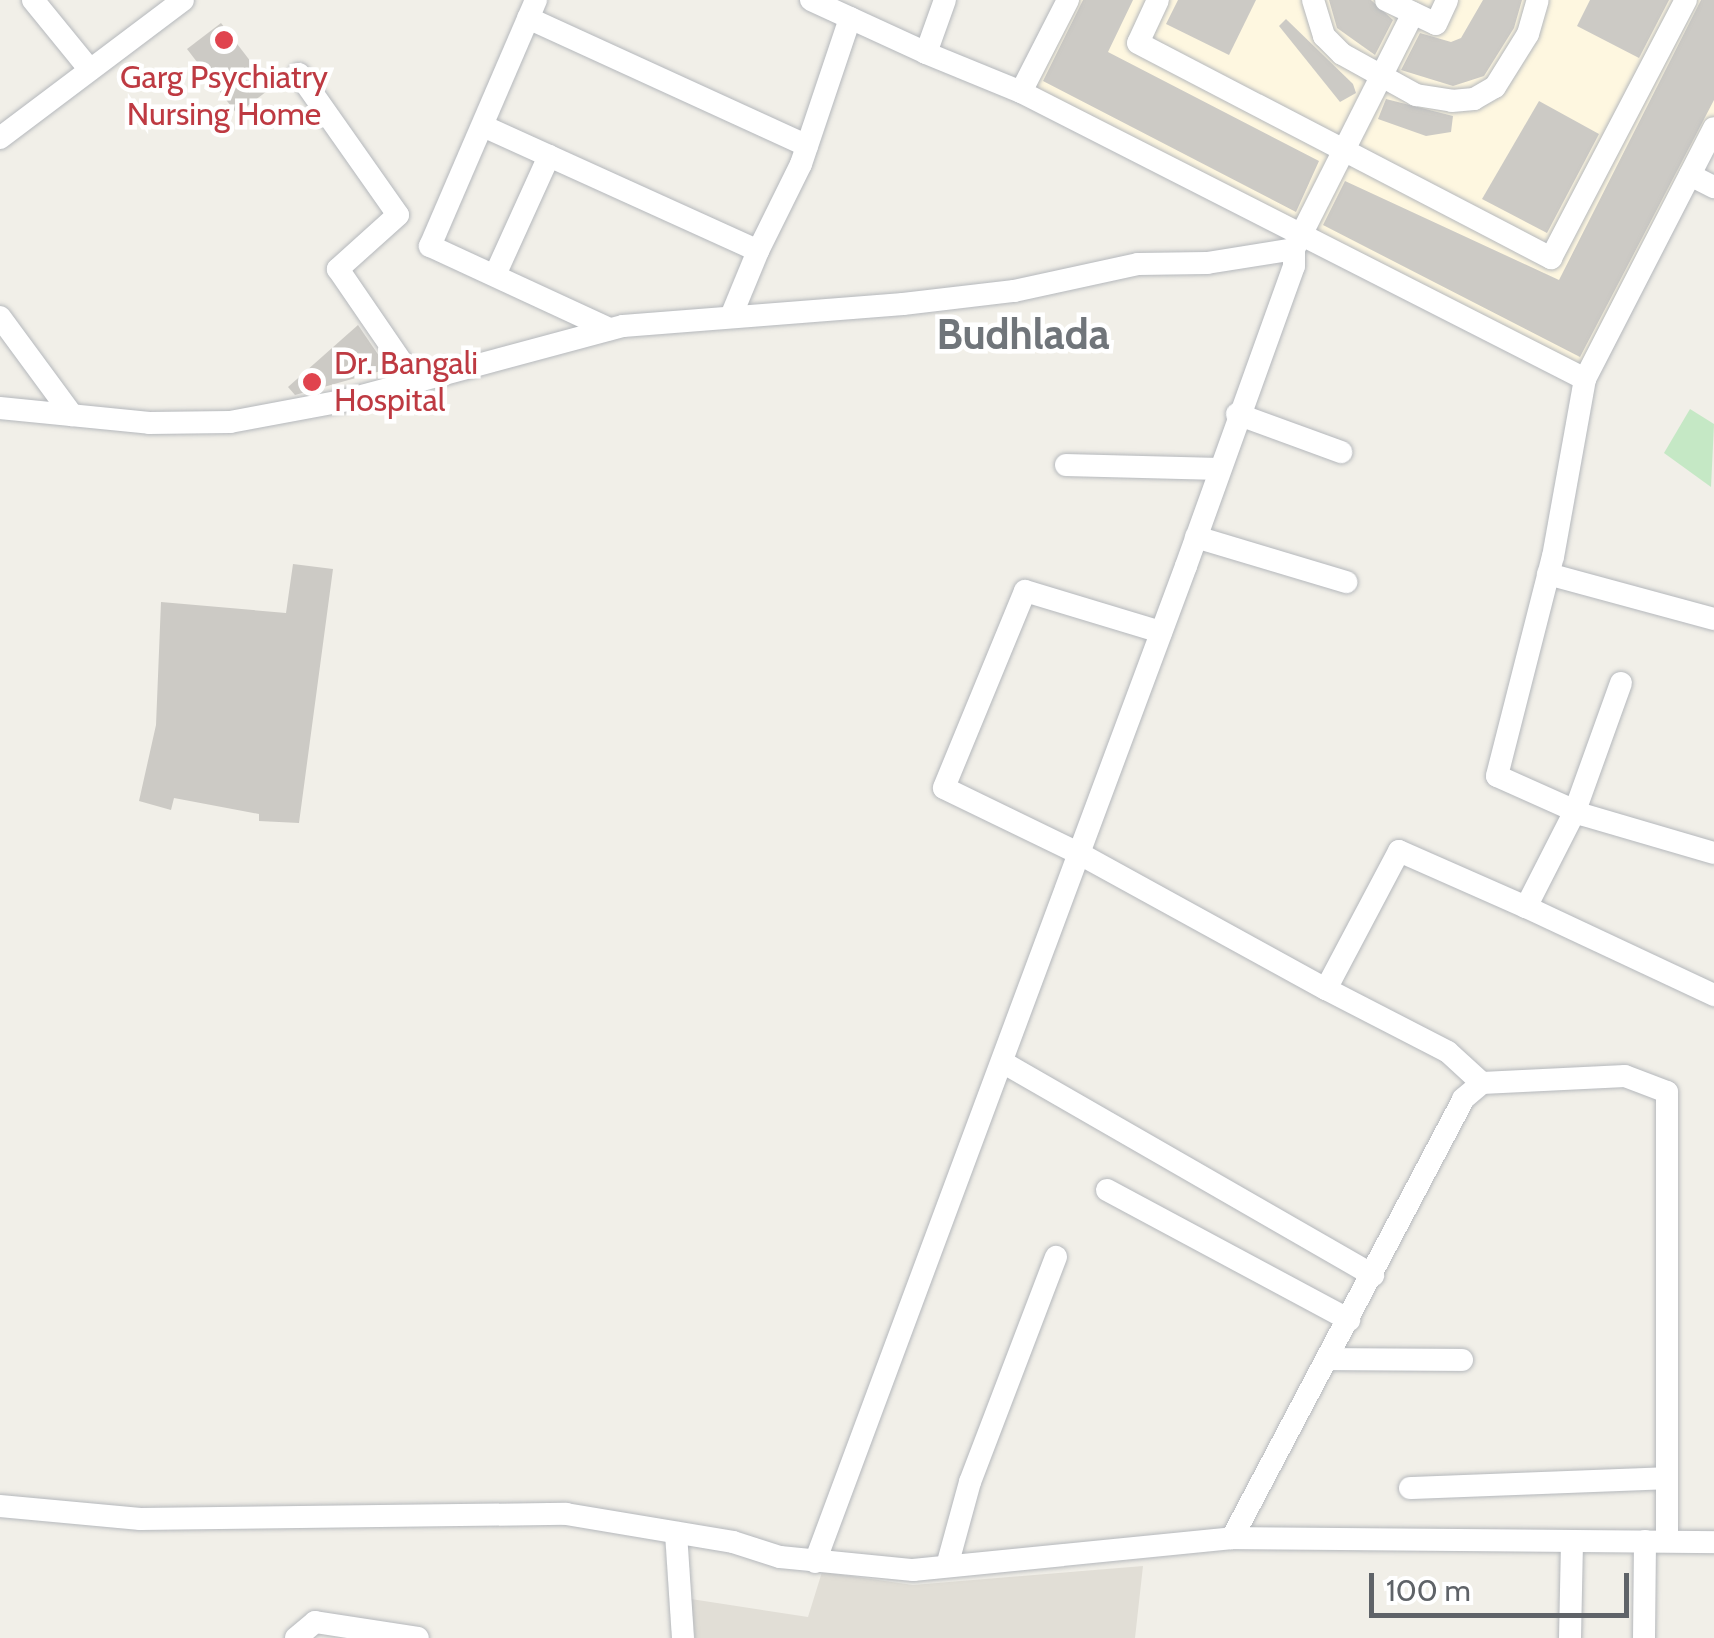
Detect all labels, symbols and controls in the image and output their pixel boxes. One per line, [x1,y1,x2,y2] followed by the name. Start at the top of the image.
[211,27,237,53] marker: Garg Psychiatry Nursing Home
[120,59,328,134] place label: Garg Psychiatry Nursing Home
[936,309,1110,359] district label: Budhlada
[334,345,478,420] place label: Dr. Bangali Hospital
[299,369,325,395] marker: Dr. Bangali Hospital
[1374,1553,1634,1615] scale bar
[1386,1572,1471,1609] text: 100 m

